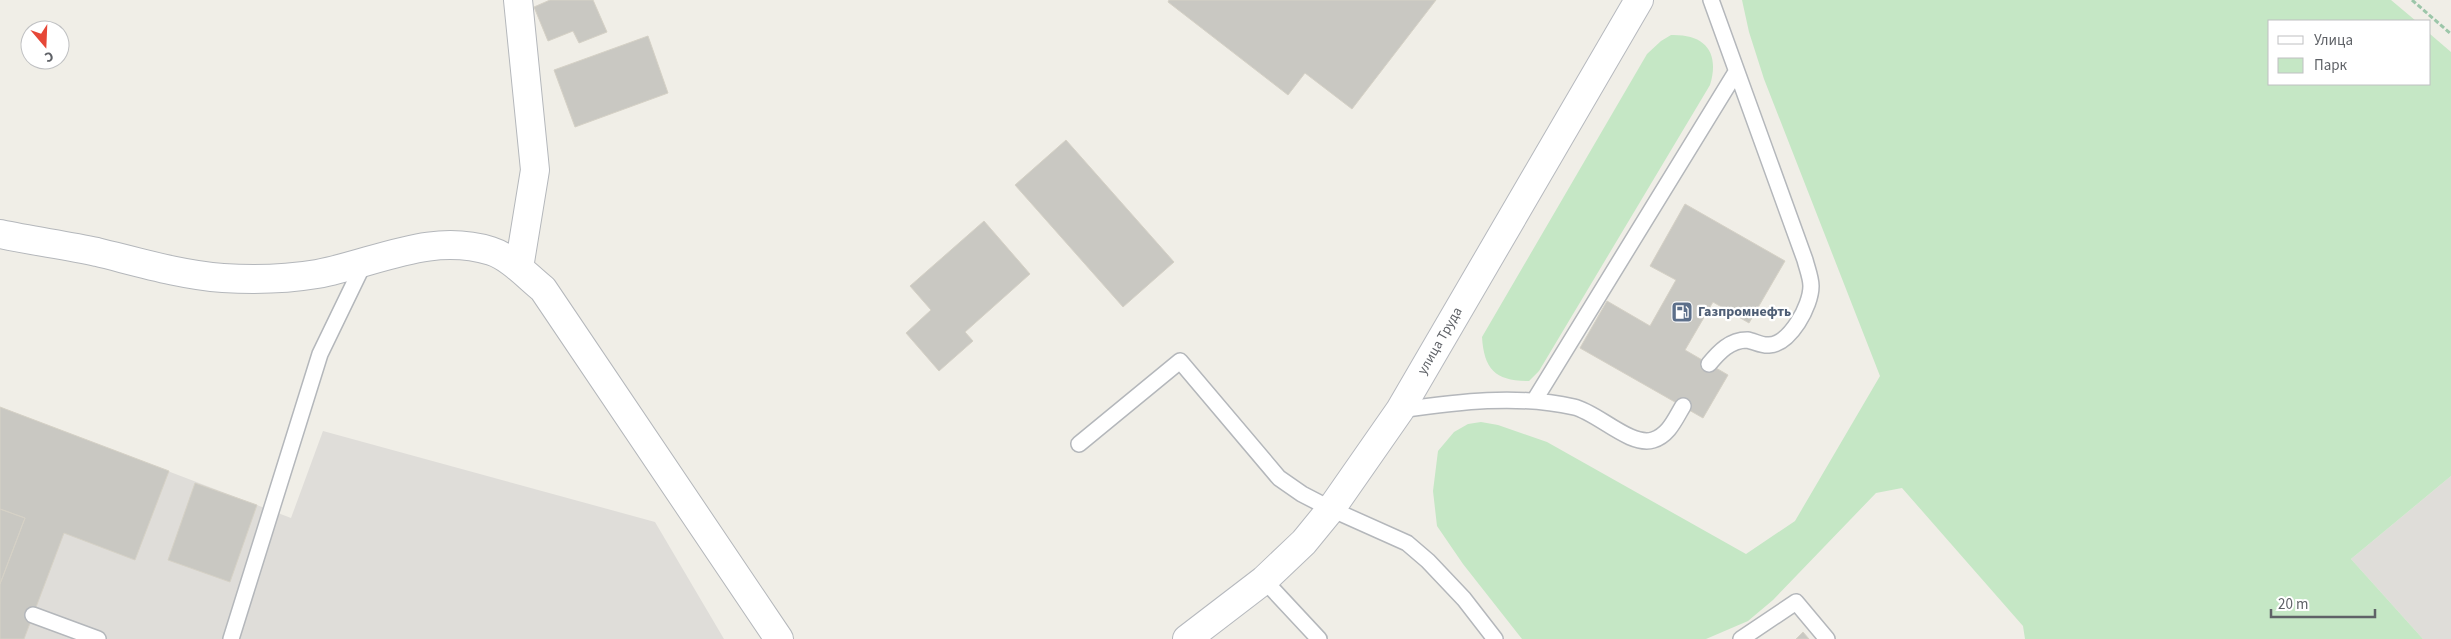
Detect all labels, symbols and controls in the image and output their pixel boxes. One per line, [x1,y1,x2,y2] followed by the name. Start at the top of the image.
[20,20,70,70] north arrow
[2268,20,2431,85] legend
[2314,30,2353,51] text: Улица
[42,46,56,67] text: С
[2314,55,2348,76] text: Парк
[1670,300,1694,324] fuel station icon: Газпромнефть
[1698,302,1791,322] place label: Газпромнефть
[1413,303,1467,379] street label: улица Труда
[2271,586,2375,618] scale bar
[2278,594,2308,615] text: 20 m

